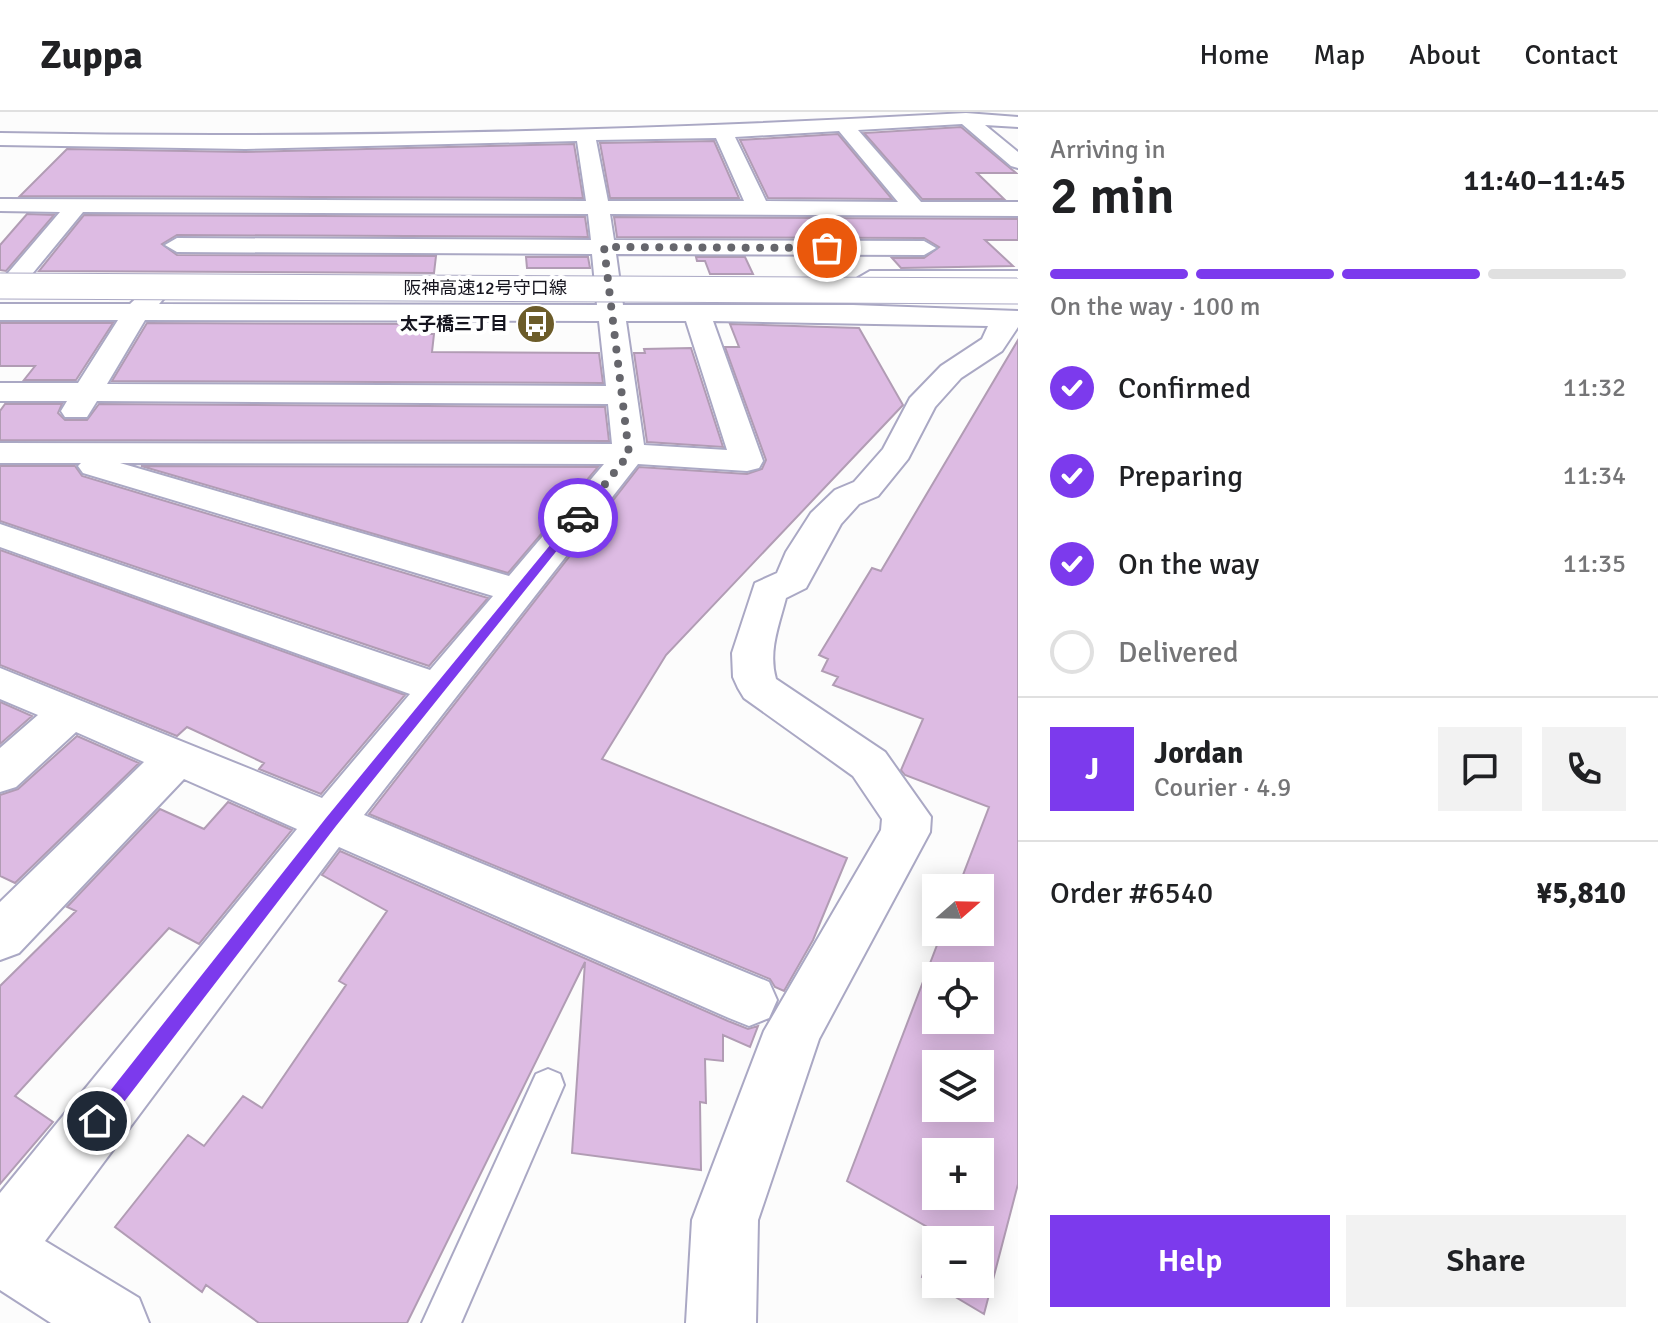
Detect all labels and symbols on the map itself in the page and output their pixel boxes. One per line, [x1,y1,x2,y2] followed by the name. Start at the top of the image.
[793,214,861,282] pin
[403,277,567,299] street label: 阪神高速12号守口線
[515,303,557,345] bus stop icon: 太子橋三丁目
[400,313,508,335] place label: 太子橋三丁目
[538,478,618,558] courier
[922,874,994,946] north arrow
[63,1087,131,1155] pin

